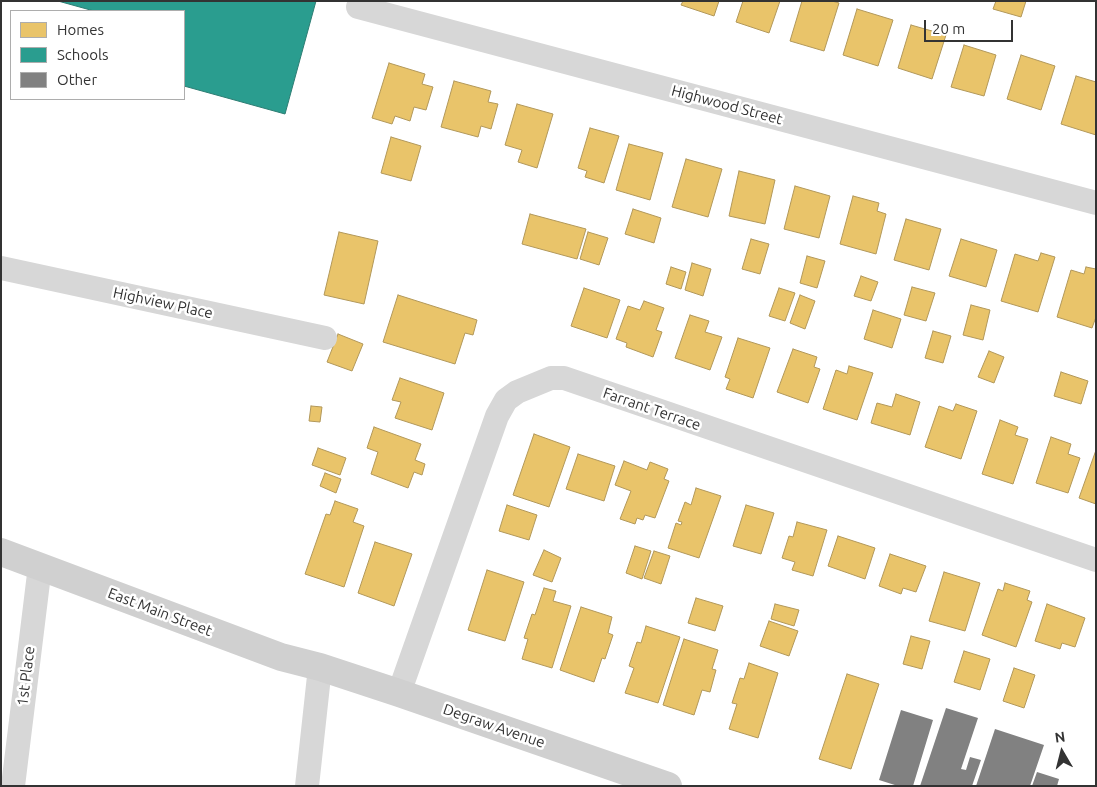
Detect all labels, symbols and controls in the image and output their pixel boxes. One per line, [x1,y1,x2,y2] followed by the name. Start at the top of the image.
[10,10,185,100] legend
[927,10,1016,42] scale bar
[932,20,965,37] text: 20 m
[57,21,104,38] text: Homes
[57,46,108,63] text: Schools
[57,71,97,88] text: Other
[669,81,785,129] street label: Highwood Street
[112,284,214,322] street label: Highview Place
[601,384,703,434] street label: Farrant Terrace
[105,584,215,640] street label: East Main Street
[13,645,39,707] street label: 1st Place
[441,700,547,752] street label: Degraw Avenue
[1037,727,1087,777] north arrow
[1054,728,1066,746] text: N

